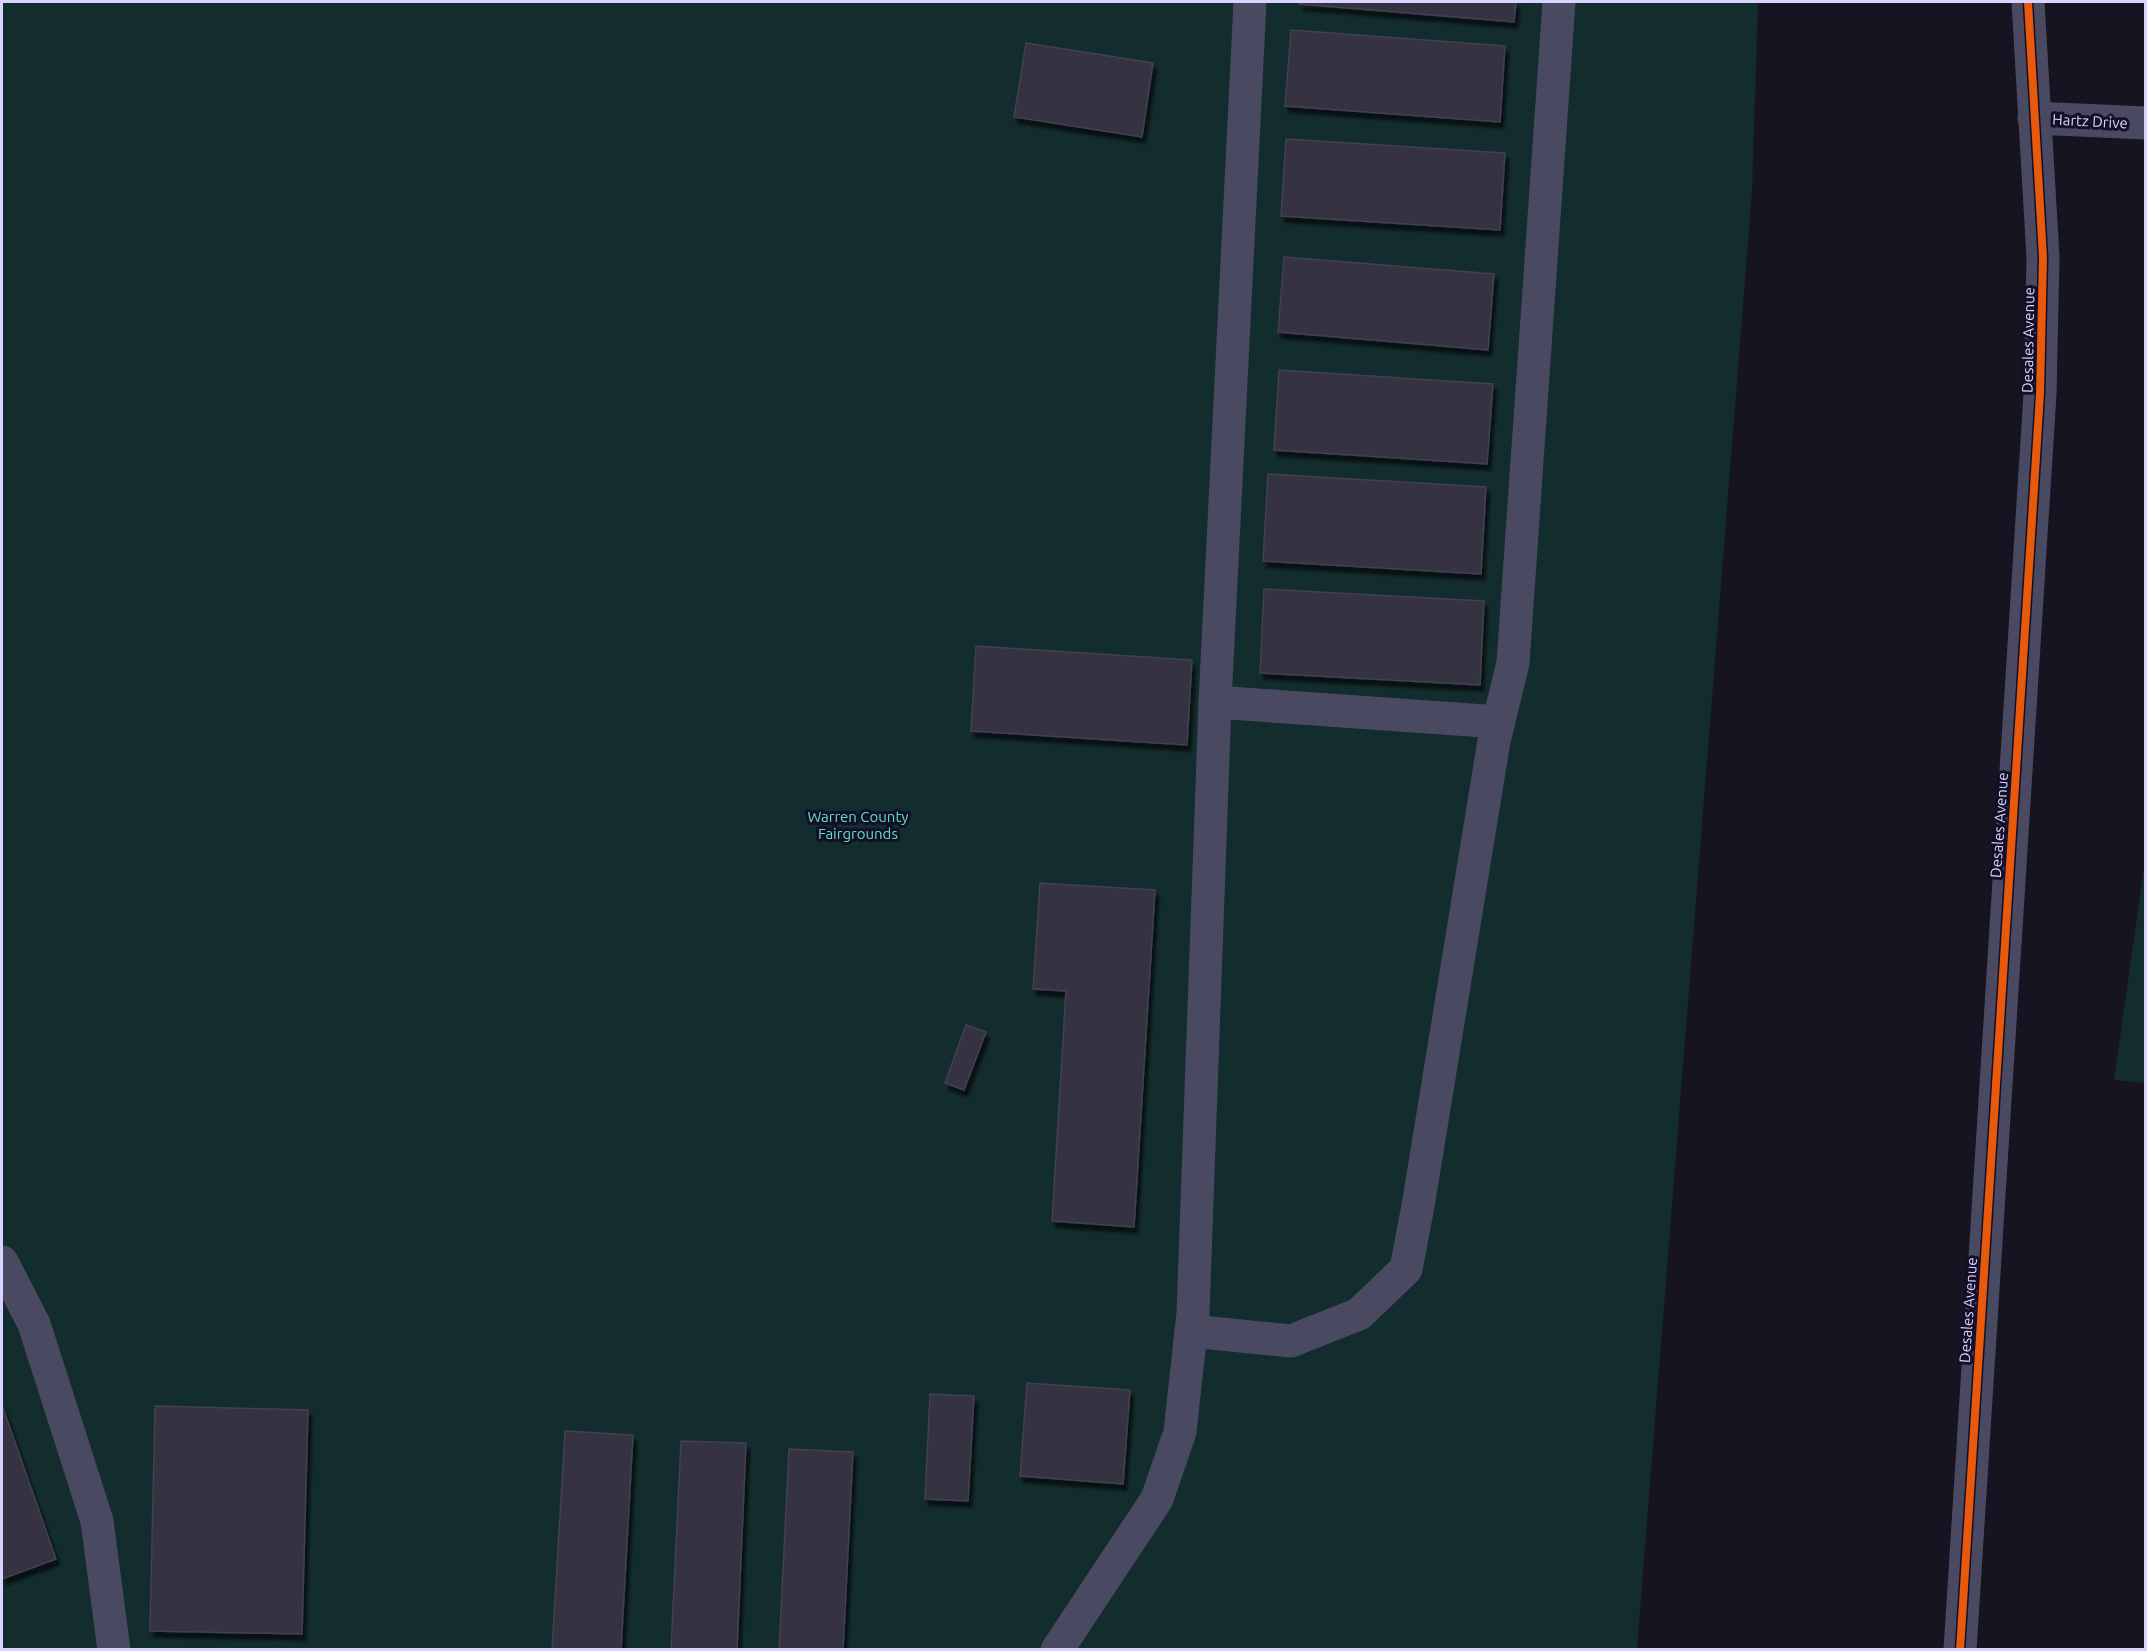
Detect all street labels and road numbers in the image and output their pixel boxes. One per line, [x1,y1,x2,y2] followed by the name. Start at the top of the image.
[2052,111,2128,131] street label: Hartz Drive
[2019,287,2037,393] street label: Desales Avenue
[1987,772,2011,878] street label: Desales Avenue
[1956,1257,1980,1363] street label: Desales Avenue

